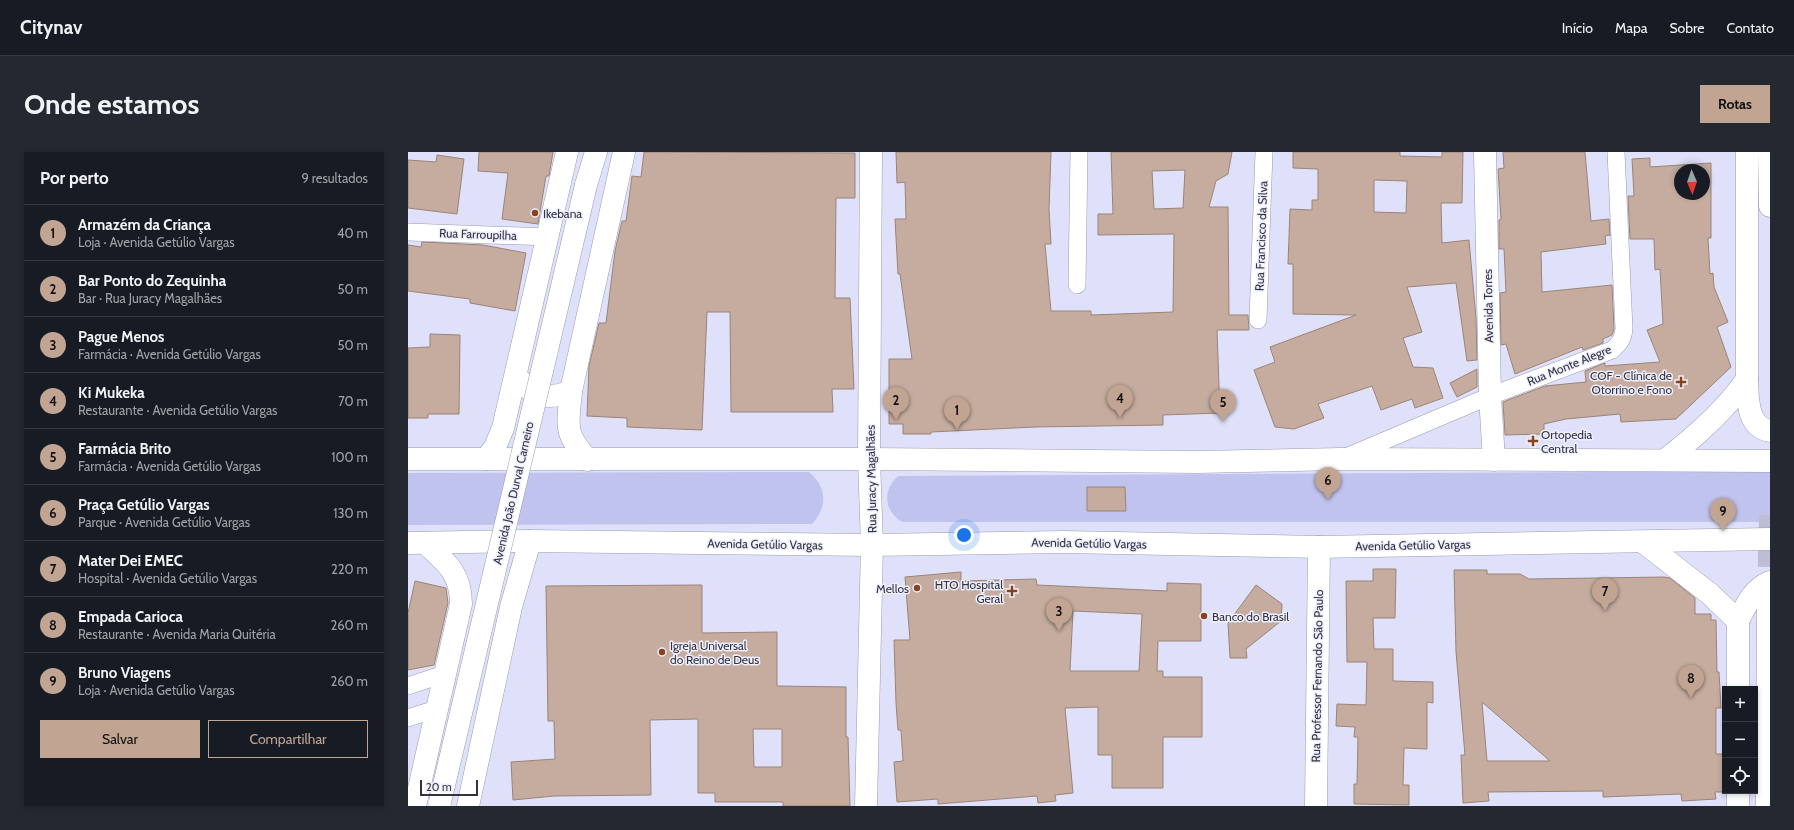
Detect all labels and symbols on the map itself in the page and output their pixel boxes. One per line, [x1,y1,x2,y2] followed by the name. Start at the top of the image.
[1674,164,1710,200] north arrow
[1252,180,1270,291] street label: Rua Francisco da Silva
[543,206,582,221] place label: Ikebana
[530,208,540,218] marker: Ikebana
[439,225,517,243] street label: Rua Farroupilha
[1480,269,1496,343] street label: Avenida Torres
[1525,341,1613,389] street label: Rua Monte Alegre
[1590,368,1672,397] place label: COF - Clínica de Otorrino e Fono
[1675,376,1687,388] marker: COF - Clínica de Otorrino e Fono
[1107,385,1133,418] pin: 4
[883,387,909,420] pin: 2
[1210,389,1236,422] pin: 5
[944,397,970,430] pin: 1
[489,420,537,566] street label: Avenida João Durval Carneiro
[863,425,879,533] street label: Rua Juracy Magalhães
[1541,427,1593,456] place label: Ortopedia Central
[1528,436,1538,446] marker: Ortopedia Central
[1315,467,1341,500] pin: 6
[1710,498,1736,531] pin: 9
[954,525,974,545] your location
[1031,534,1147,552] street label: Avenida Getúlio Vargas
[707,535,823,553] street label: Avenida Getúlio Vargas
[1355,536,1471,554] street label: Avenida Getúlio Vargas
[935,577,1003,606] place label: HTO Hospital Geral
[1592,578,1618,611] pin: 7
[876,581,909,596] place label: Mellos
[912,583,922,593] marker: Mellos
[1006,585,1018,597] marker: HTO Hospital Geral
[1308,589,1326,763] street label: Rua Professor Fernando São Paulo
[1046,598,1072,631] pin: 3
[1212,609,1289,624] place label: Banco do Brasil
[1199,611,1209,621] marker: Banco do Brasil
[670,638,759,667] place label: Igreja Universal do Reino de Deus
[657,647,667,657] marker: Igreja Universal do Reino de Deus
[1678,665,1704,698] pin: 8
[420,778,478,797] scale bar

